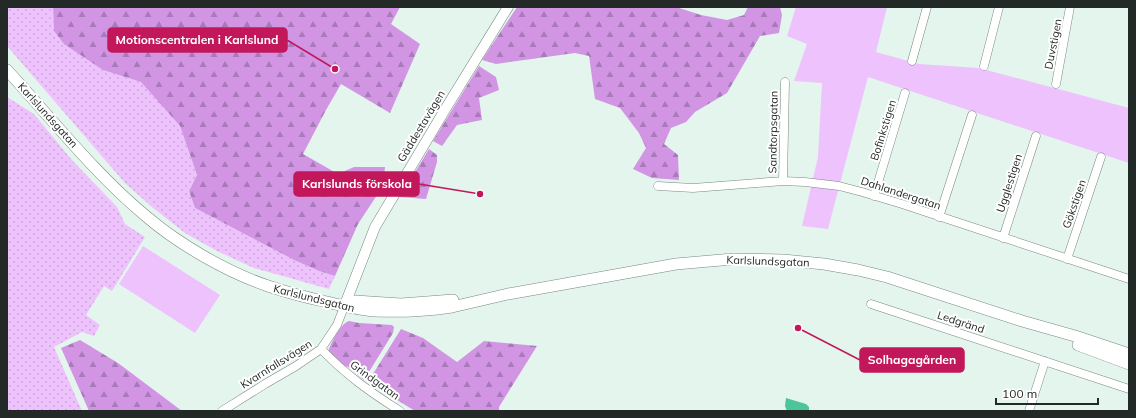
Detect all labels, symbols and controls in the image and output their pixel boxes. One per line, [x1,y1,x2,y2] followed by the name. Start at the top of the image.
[1041,18,1065,70] street label: Duvstigen
[108,28,287,52] callout: Motionscentralen i Karlslund
[116,32,278,47] text: Motionscentralen i Karlslund
[15,79,81,151] street label: Karlslundsgatan
[394,88,448,164] street label: Gäddestavägen
[765,91,781,173] street label: Sandtorpsgatan
[867,98,899,162] street label: Bofinkstigen
[993,152,1025,214] street label: Ugglestigen
[294,172,419,196] callout: Karlslunds förskola
[859,173,943,213] street label: Dahlandergatan
[302,176,412,191] text: Karlslunds förskola
[1059,178,1089,230] street label: Gökstigen
[726,253,810,269] street label: Karlslundsgatan
[272,281,356,315] street label: Karlslundsgatan
[936,308,986,336] street label: Ledgränd
[238,336,314,392] street label: Kvarnfallsvägen
[860,348,964,372] callout: Solhagagården
[868,352,956,367] text: Solhagagården
[347,357,403,403] street label: Grindgatan
[996,380,1098,406] scale bar
[1002,386,1037,401] text: 100 m

